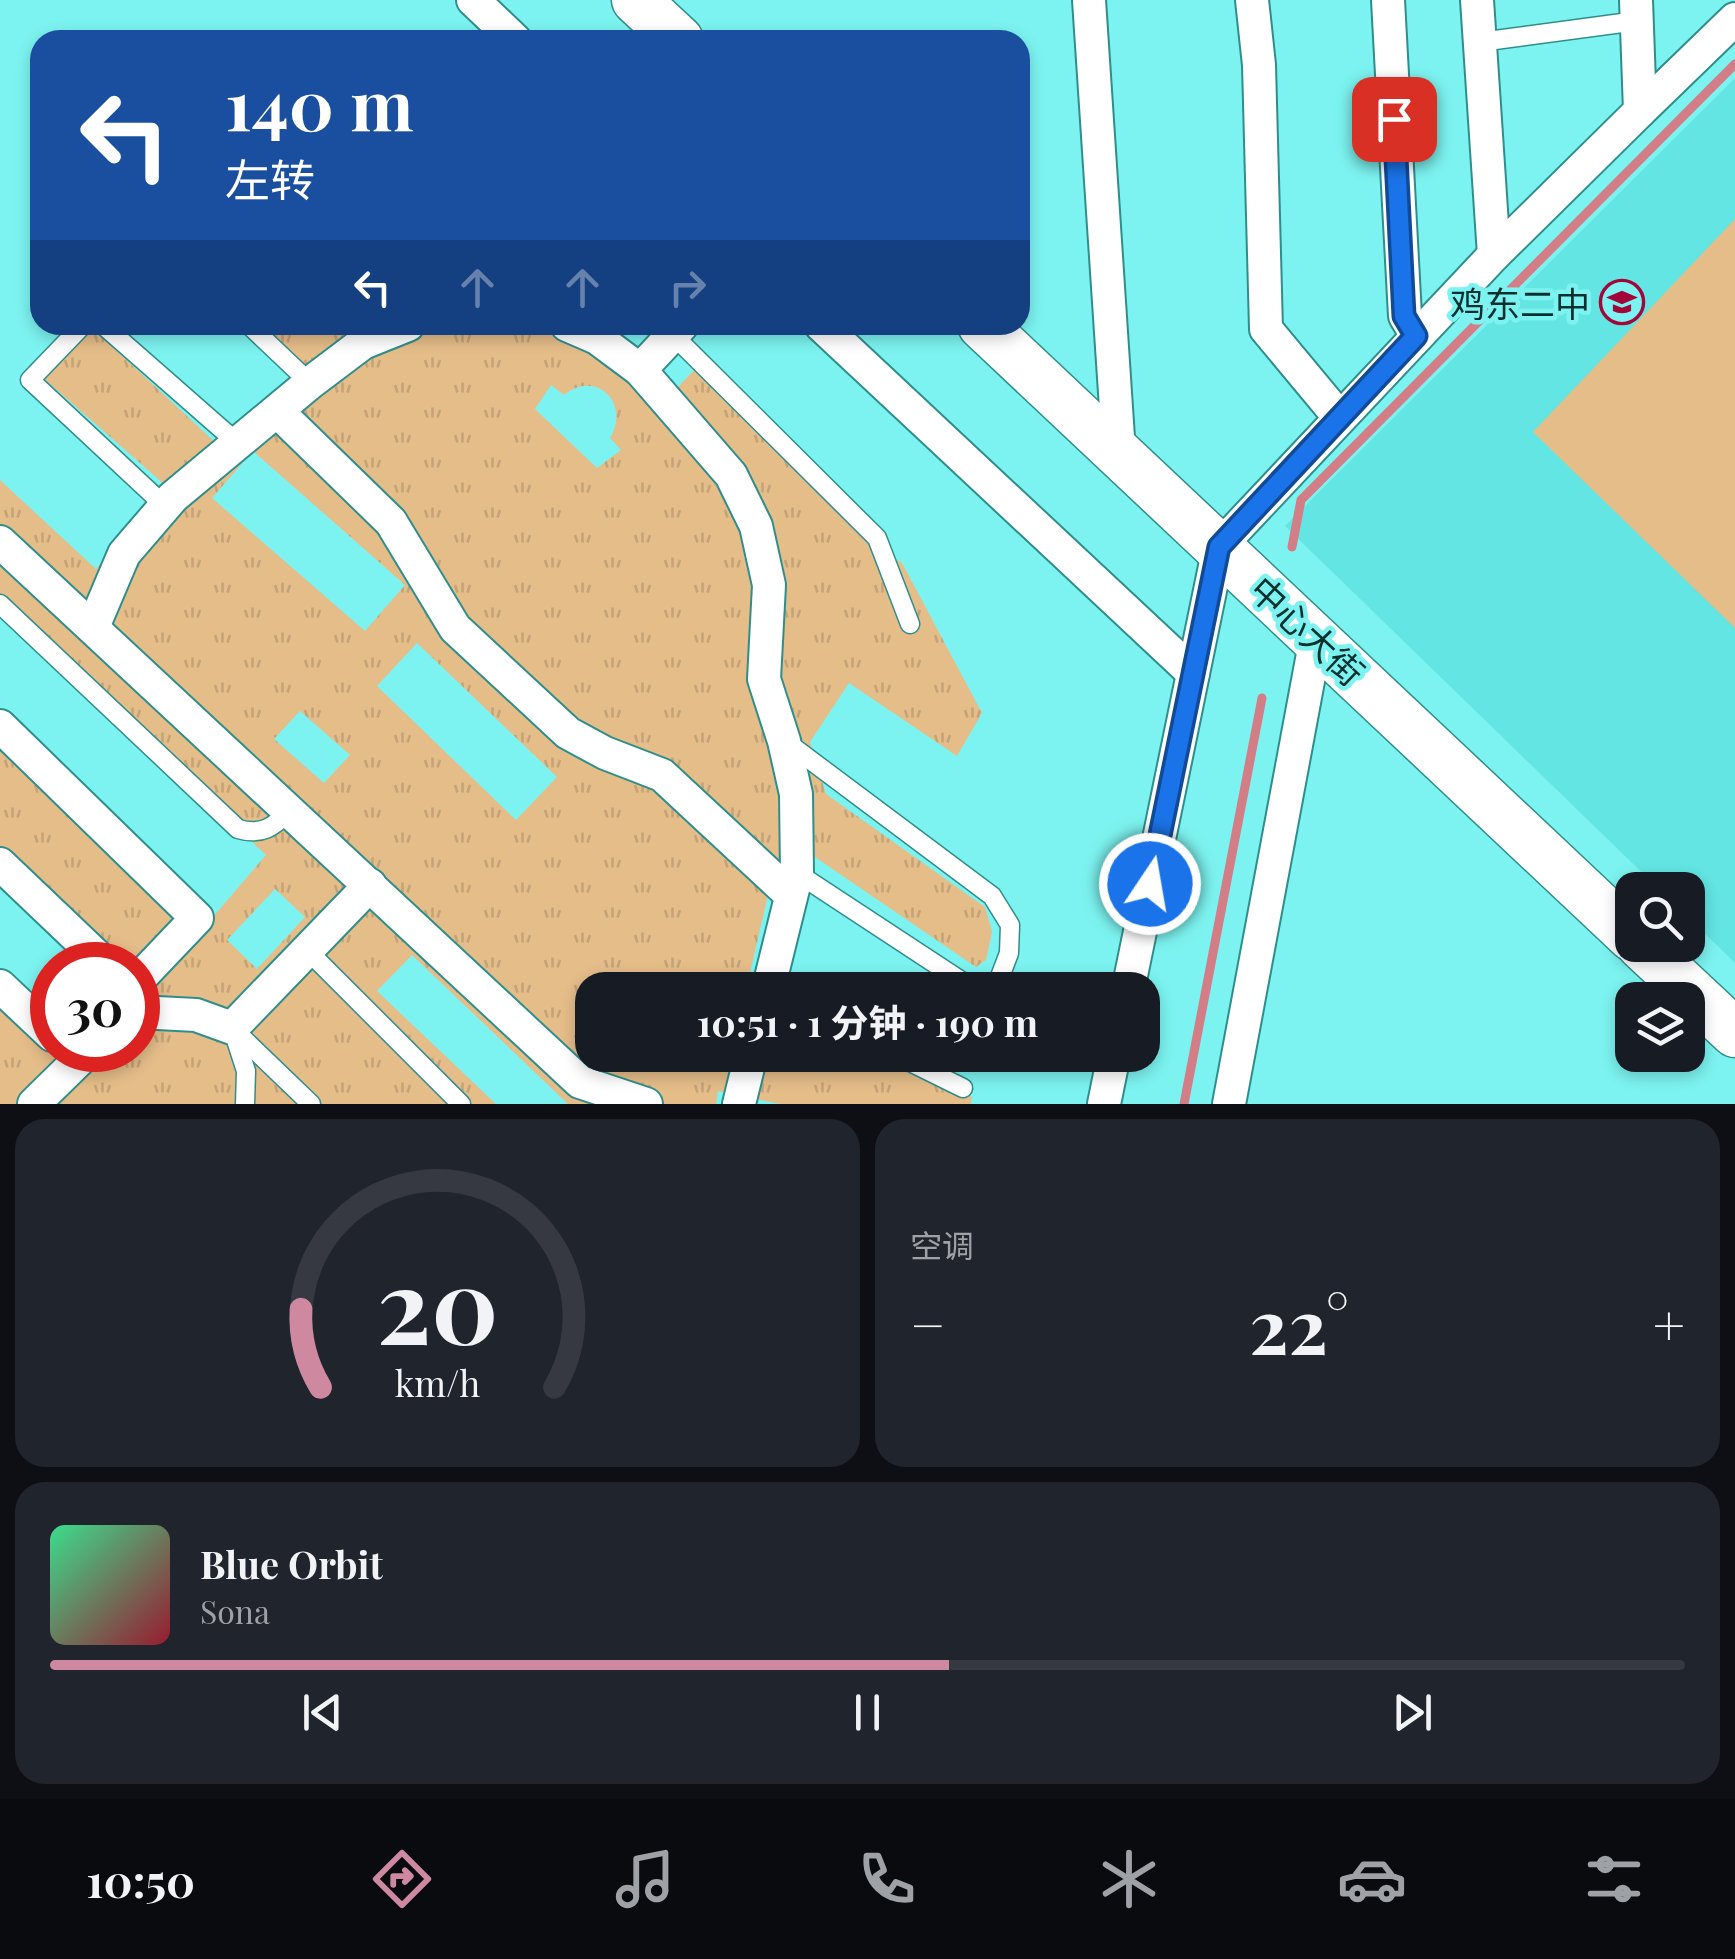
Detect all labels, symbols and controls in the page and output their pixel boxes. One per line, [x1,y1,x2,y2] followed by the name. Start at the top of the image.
[225,55,414,149] text: 140 m
[60,70,190,200] icon: left
[1352,77,1437,162] pin
[1367,92,1422,147] icon: arrive
[225,148,315,208] text: 左转
[345,260,400,315] icon: left
[450,260,505,315] icon: ahead
[555,260,610,315] icon: ahead
[660,260,715,315] icon: right
[1450,279,1590,326] place label: 鸡东二中
[1599,279,1645,325] school or university icon: 鸡东二中
[1241,565,1375,695] street label: 中心大街
[1098,832,1202,936] position arrow
[1615,872,1705,1072] map controls
[1615,872,1705,962] button: search
[30,942,160,1072] speed limit sign: 30
[1615,982,1705,1072] button: layers
[697,996,1038,1047] text: 10:51 · 1 分钟 · 190 m
[910,1223,974,1266] text: 空调
[377,1232,498,1371] text: 20
[1249,1273,1349,1373] text: 22°
[910,1286,946,1360] text: −
[1653,1286,1685,1360] text: +
[395,1358,480,1406] text: km/h
[200,1538,383,1589] text: Blue Orbit
[200,1589,270,1632] text: Sona
[295,1685,350,1740] icon: previous
[840,1685,895,1740] icon: pause
[1385,1685,1440,1740] icon: next
[367,1844,437,1914] icon: directions
[610,1844,680,1914] icon: music
[852,1844,922,1914] icon: phone
[1094,1844,1164,1914] icon: climate
[1337,1844,1407,1914] icon: car
[1579,1844,1649,1914] icon: filters
[86,1849,195,1909] text: 10:50

